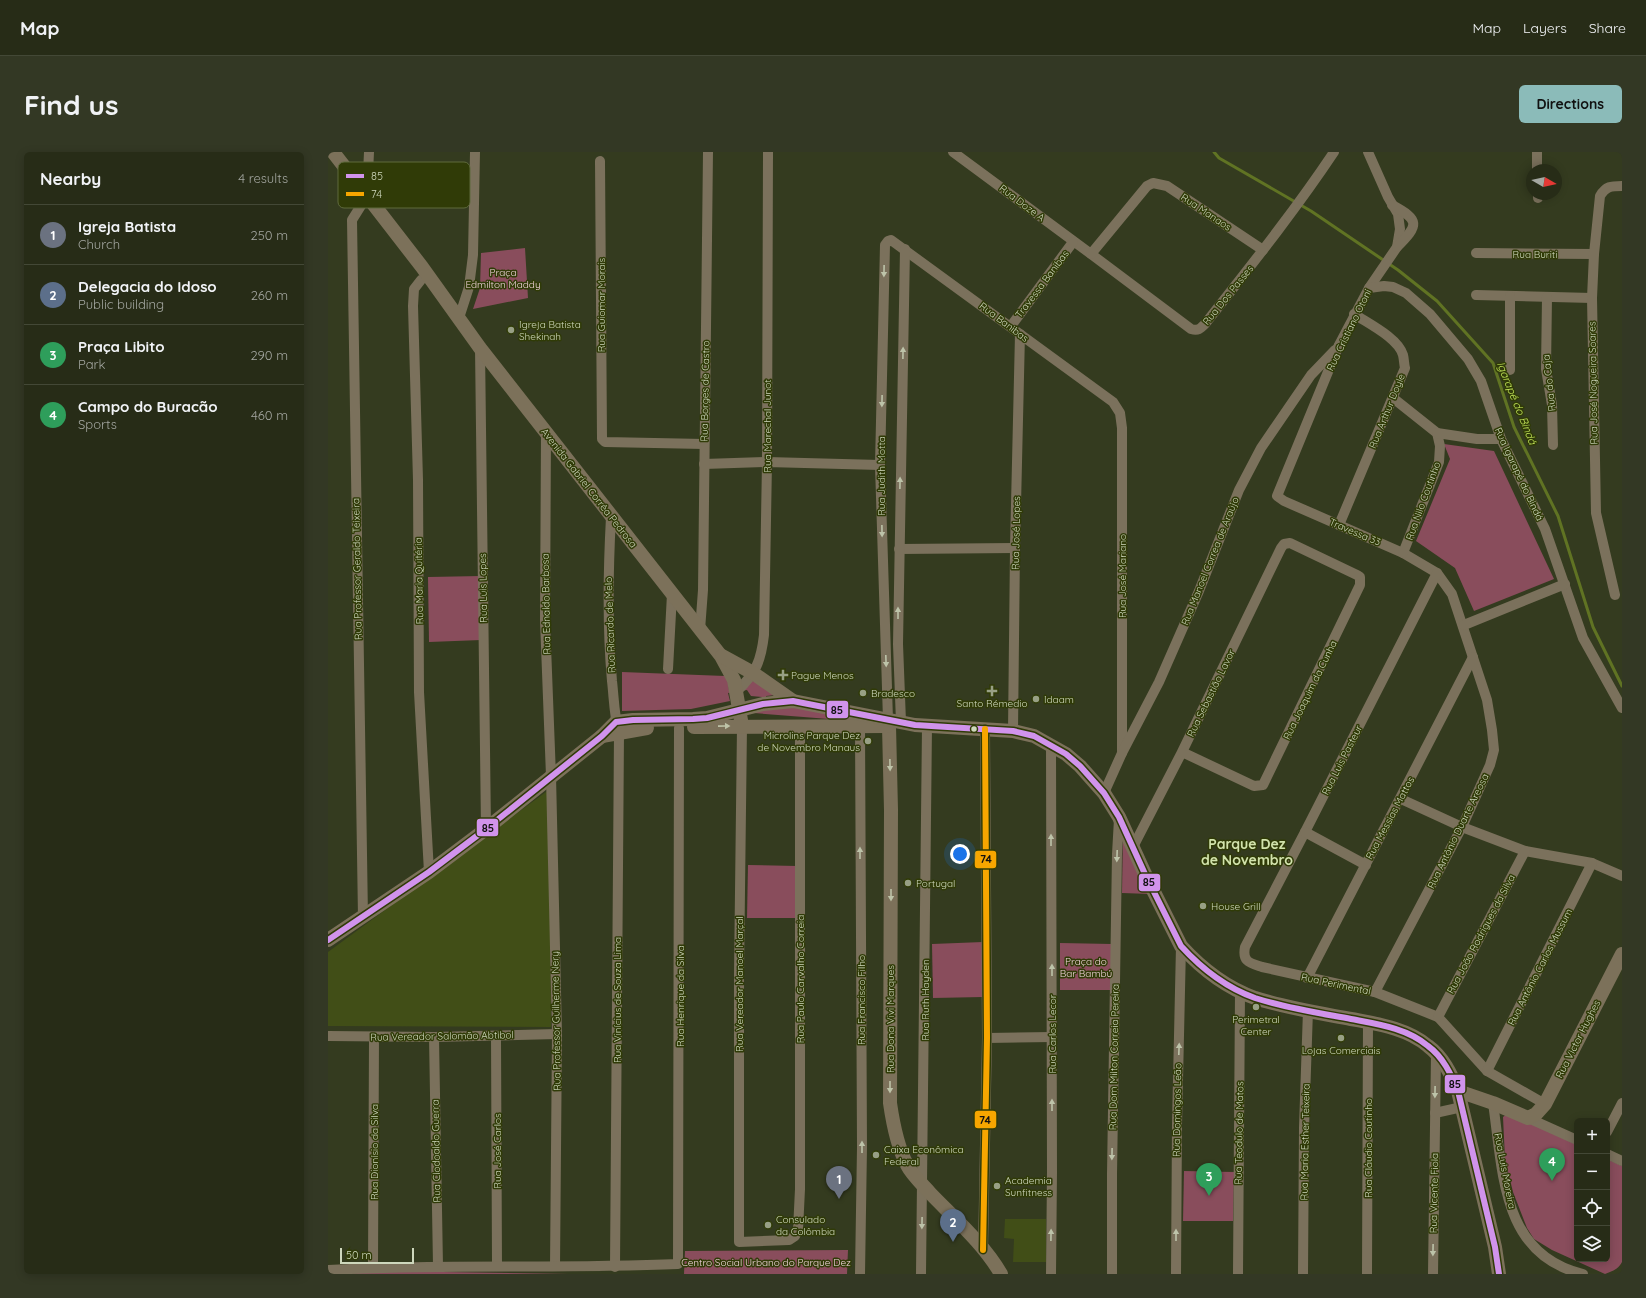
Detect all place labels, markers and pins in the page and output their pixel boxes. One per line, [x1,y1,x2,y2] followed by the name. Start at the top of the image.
[519,318,581,343] place label: Igreja Batista Shekinah
[506,325,516,335] marker: Igreja Batista Shekinah
[791,669,854,682] place label: Pague Menos
[778,670,788,680] marker: Pague Menos
[987,686,997,696] marker: Santo Rémedio
[871,687,915,700] place label: Bradesco
[858,688,868,698] marker: Bradesco
[1044,693,1074,706] place label: Idaam
[1031,694,1041,704] marker: Idaam
[957,697,1027,710] place label: Santo Rémedio
[969,724,979,734] unlabelled marker
[757,729,860,754] place label: Microlins Parque Dez de Novembro Manaus
[863,736,873,746] marker: Microlins Parque Dez de Novembro Manaus
[916,877,955,890] place label: Portugal
[903,878,913,888] marker: Portugal
[1211,900,1261,913] place label: House Grill
[1198,901,1208,911] marker: House Grill
[1251,1002,1261,1012] marker: Perimetral Center
[1232,1013,1280,1038] place label: Perimetral Center
[1336,1033,1346,1043] marker: Lojas Comerciais
[1302,1044,1381,1057] place label: Lojas Comerciais
[884,1143,964,1168] place label: Caixa Econômica Federal
[1539,1148,1565,1181] pin: 4
[871,1150,881,1160] marker: Caixa Econômica Federal
[1196,1163,1222,1196] pin: 3
[826,1166,852,1199] pin: 1
[1005,1174,1052,1199] place label: Academia Sunfitness
[992,1181,1002,1191] marker: Academia Sunfitness
[940,1209,966,1242] pin: 2
[776,1213,835,1238] place label: Consulado da Colômbia
[763,1220,773,1230] marker: Consulado da Colômbia

